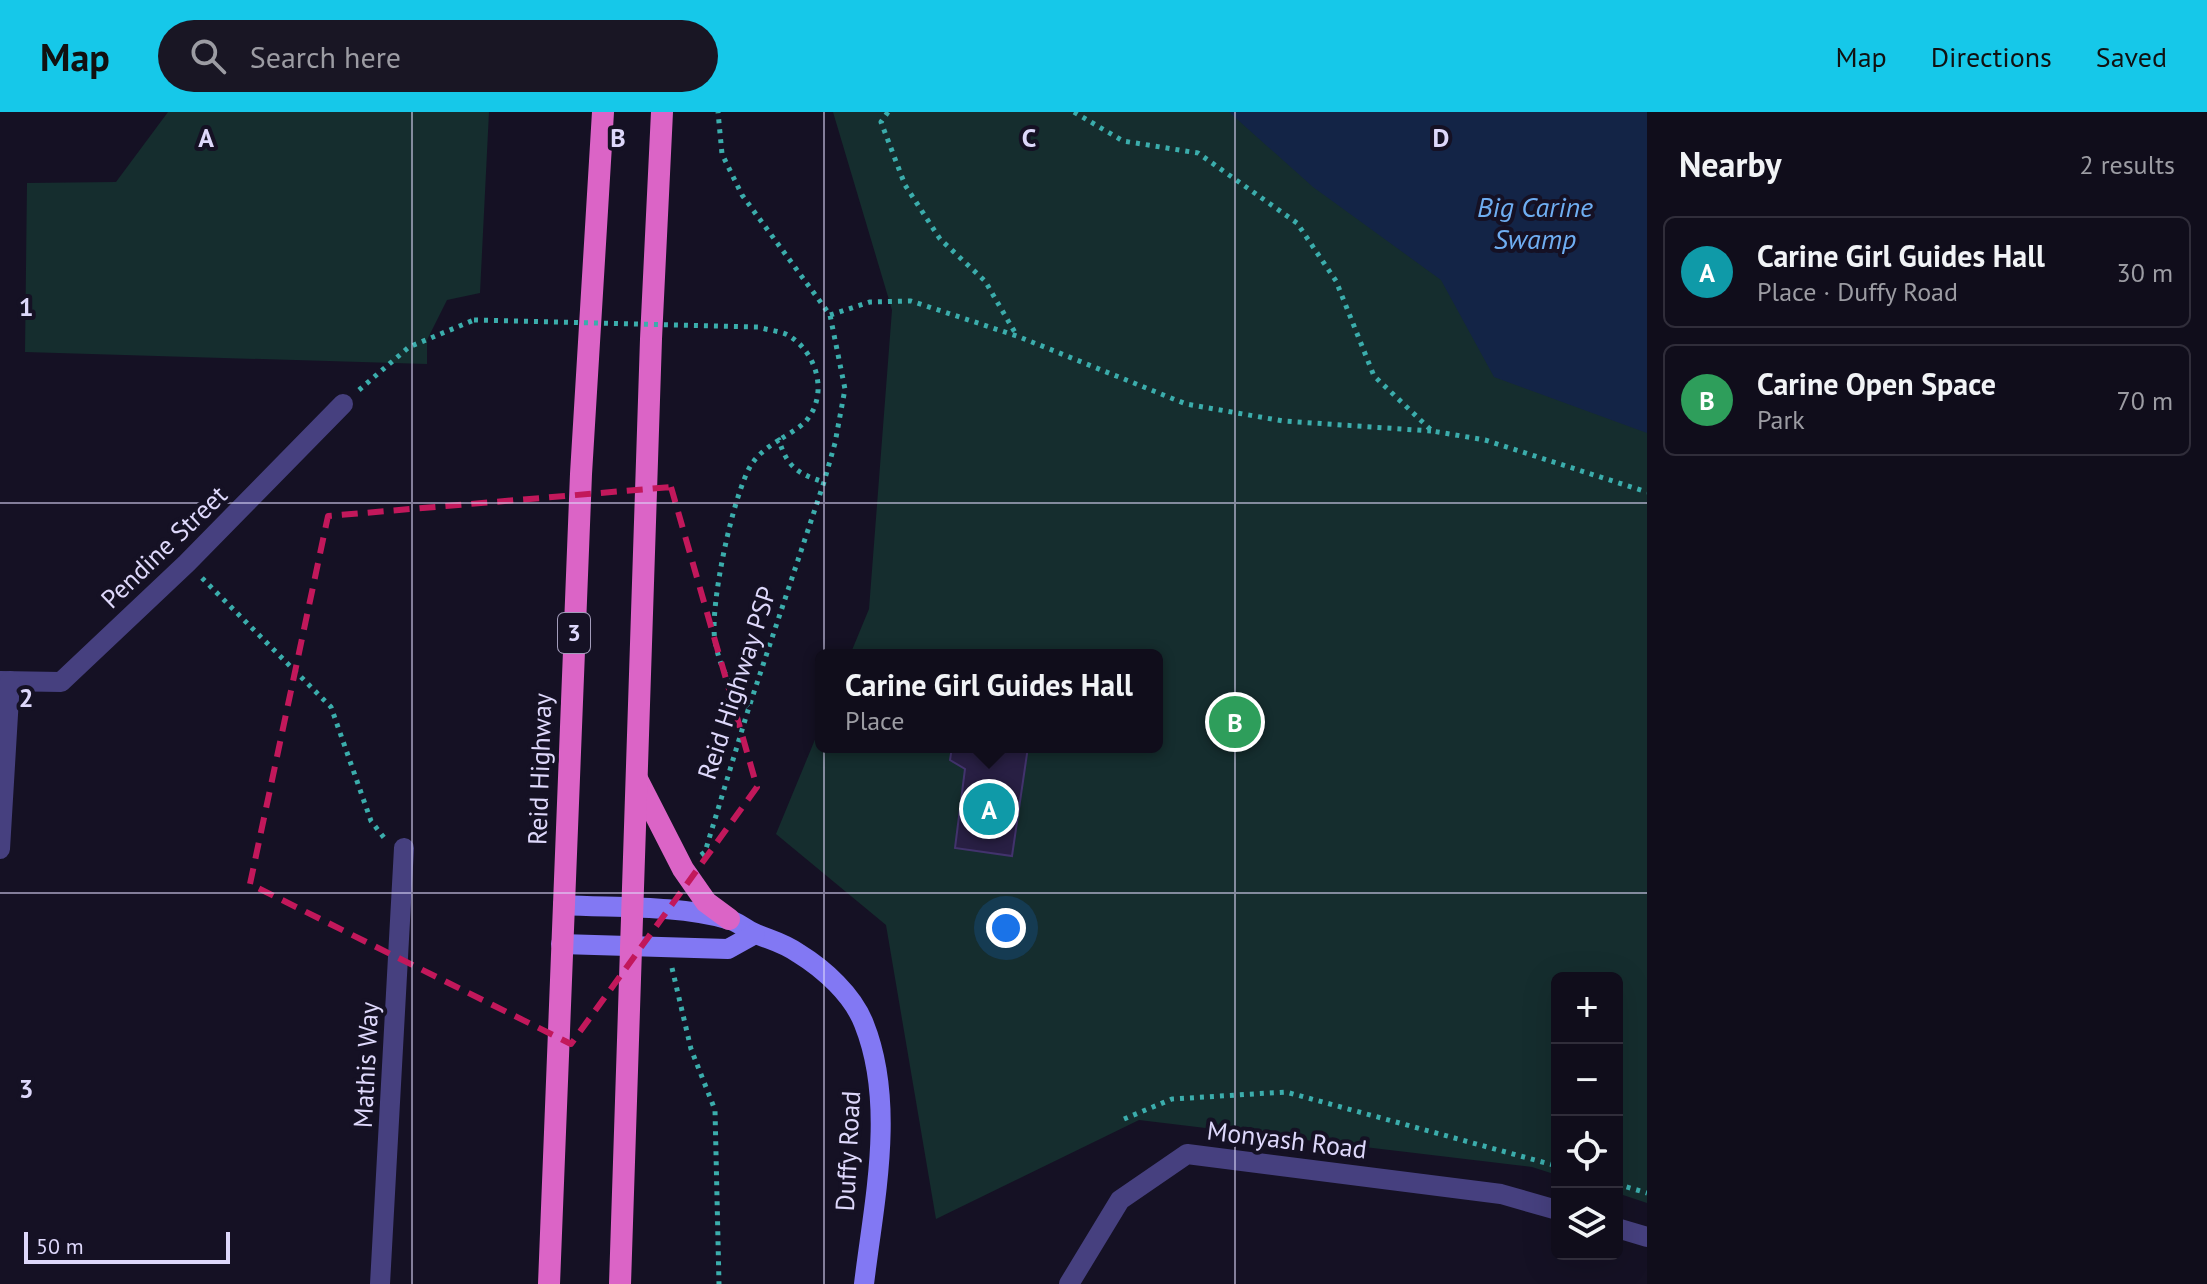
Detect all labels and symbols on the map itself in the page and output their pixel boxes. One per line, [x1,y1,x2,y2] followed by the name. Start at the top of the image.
[198,121,214,154] text: A
[610,121,626,154] text: B
[1022,121,1036,154] text: C
[1433,121,1449,154] text: D
[1477,188,1593,257] water label: Big Carine Swamp
[19,290,33,323] text: 1
[94,478,234,615] street label: Pendine Street
[690,582,783,784] street label: Reid Highway PSP
[558,613,590,653] road number: 3
[19,681,33,714] text: 2
[520,692,559,846] street label: Reid Highway
[1209,692,1261,752] pin: B
[963,779,1015,839] pin: A
[986,908,1026,948] your location
[346,1001,385,1129] street label: Mathis Way
[19,1072,33,1105] text: 3
[828,1090,867,1212] street label: Duffy Road
[1205,1113,1369,1166] street label: Monyash Road
[24,1228,230,1264] scale bar

